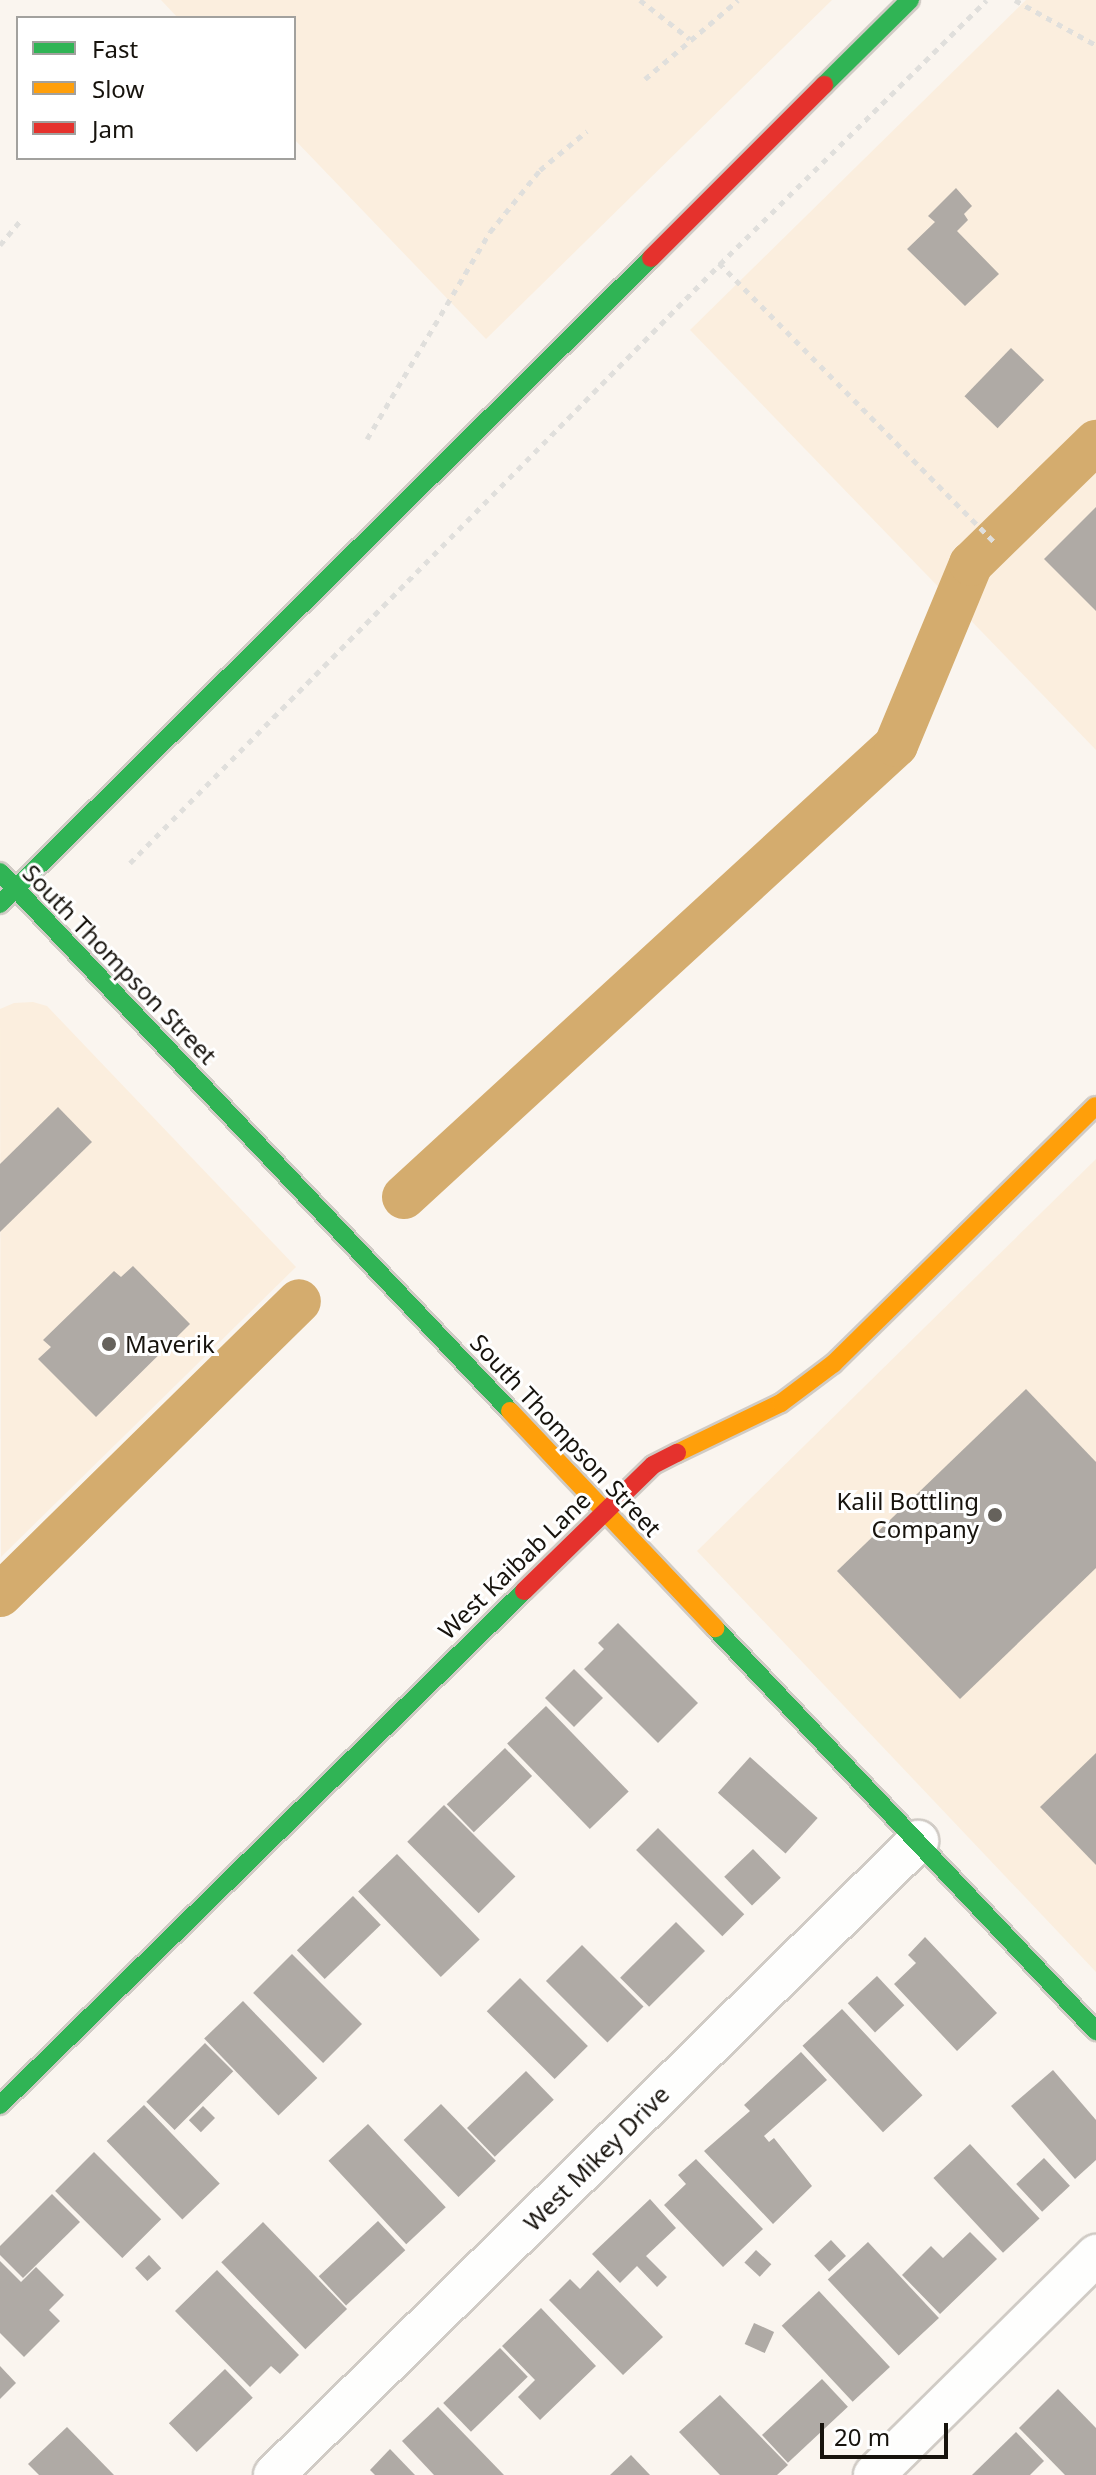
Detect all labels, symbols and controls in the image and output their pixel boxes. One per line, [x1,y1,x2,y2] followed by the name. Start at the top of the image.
[16,16,296,160] legend
[92,32,138,65] text: Fast
[92,72,144,105] text: Slow
[92,112,134,145] text: Jam
[17,858,223,1070] street label: South Thompson Street
[465,1328,667,1542] street label: South Thompson Street
[125,1330,215,1358] place label: Maverik
[100,1335,118,1353] marker: Maverik
[432,1485,596,1645] street label: West Kaibab Lane
[836,1487,979,1543] place label: Kalil Bottling Company
[986,1506,1004,1524] marker: Kalil Bottling Company
[517,2079,675,2237] street label: West Mikey Drive
[824,2407,952,2457] scale bar
[834,2420,890,2453] text: 20 m

